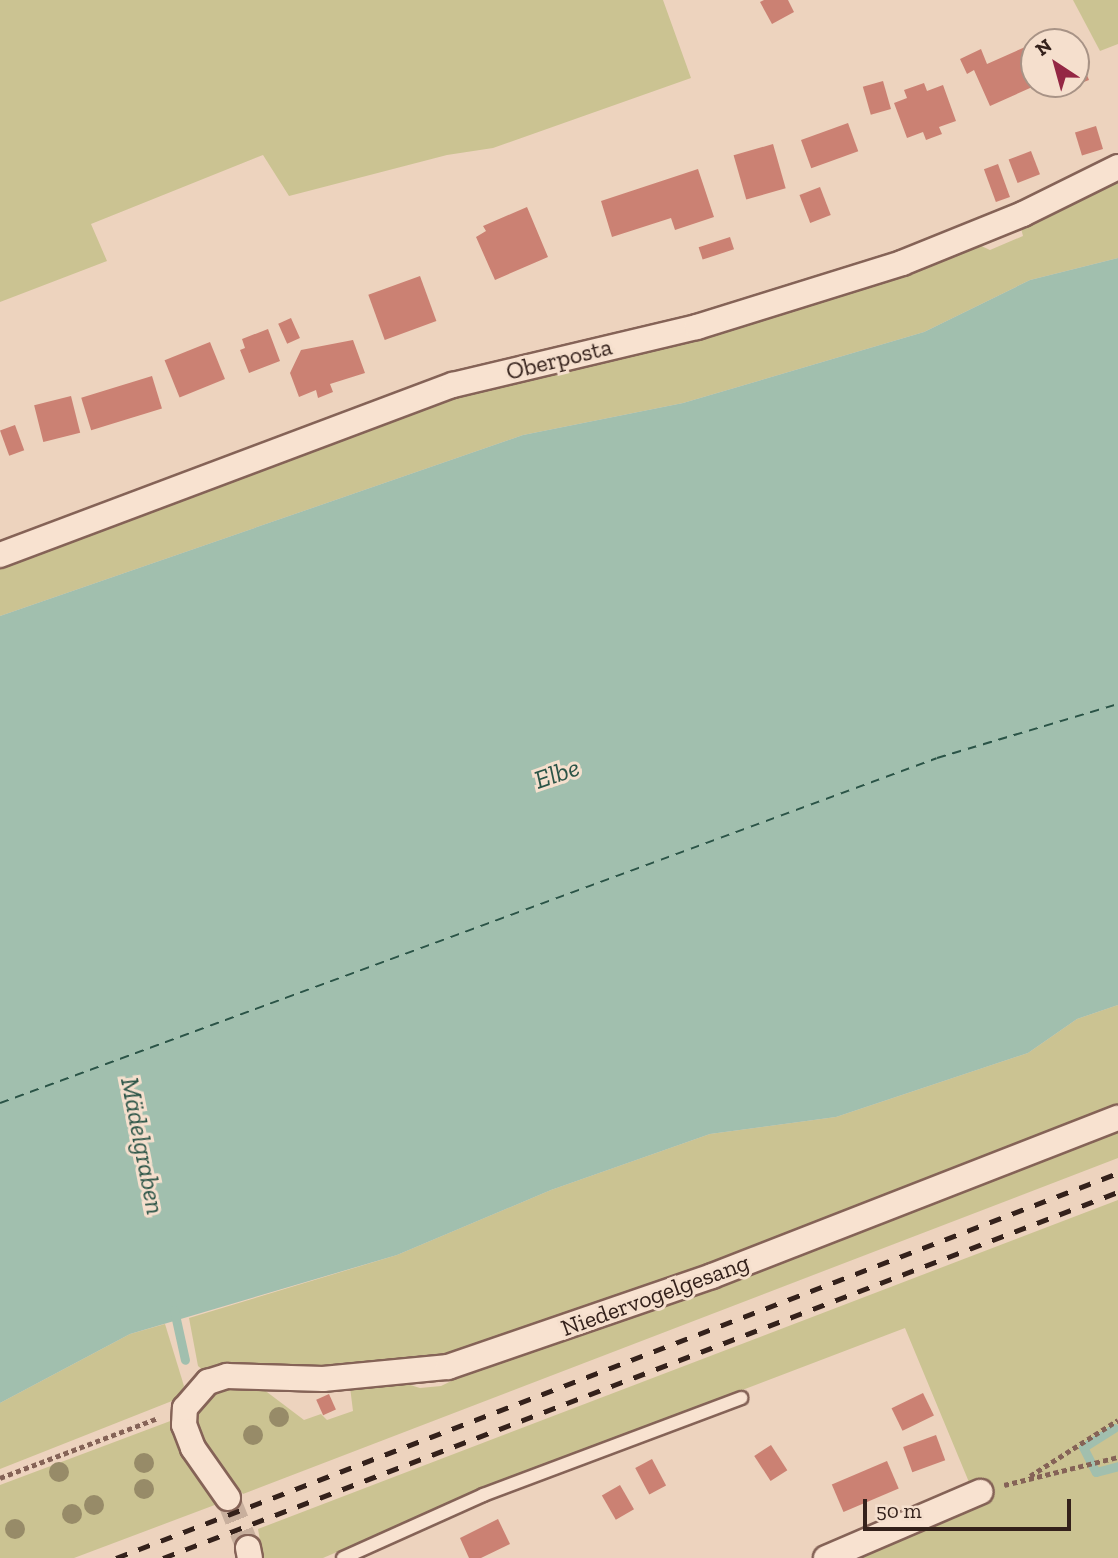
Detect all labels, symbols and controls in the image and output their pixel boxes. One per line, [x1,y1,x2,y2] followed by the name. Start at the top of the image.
[1020,28,1090,98] north arrow
[1031,34,1056,61] text: N
[503,332,615,386] street label: Oberposta
[530,752,584,796] water label: Elbe
[113,1075,171,1217] water label: Mädelgraben
[557,1248,753,1342] street label: Niedervogelgesang
[866,1484,1074,1528] scale bar
[876,1498,922,1523] text: 50 m

